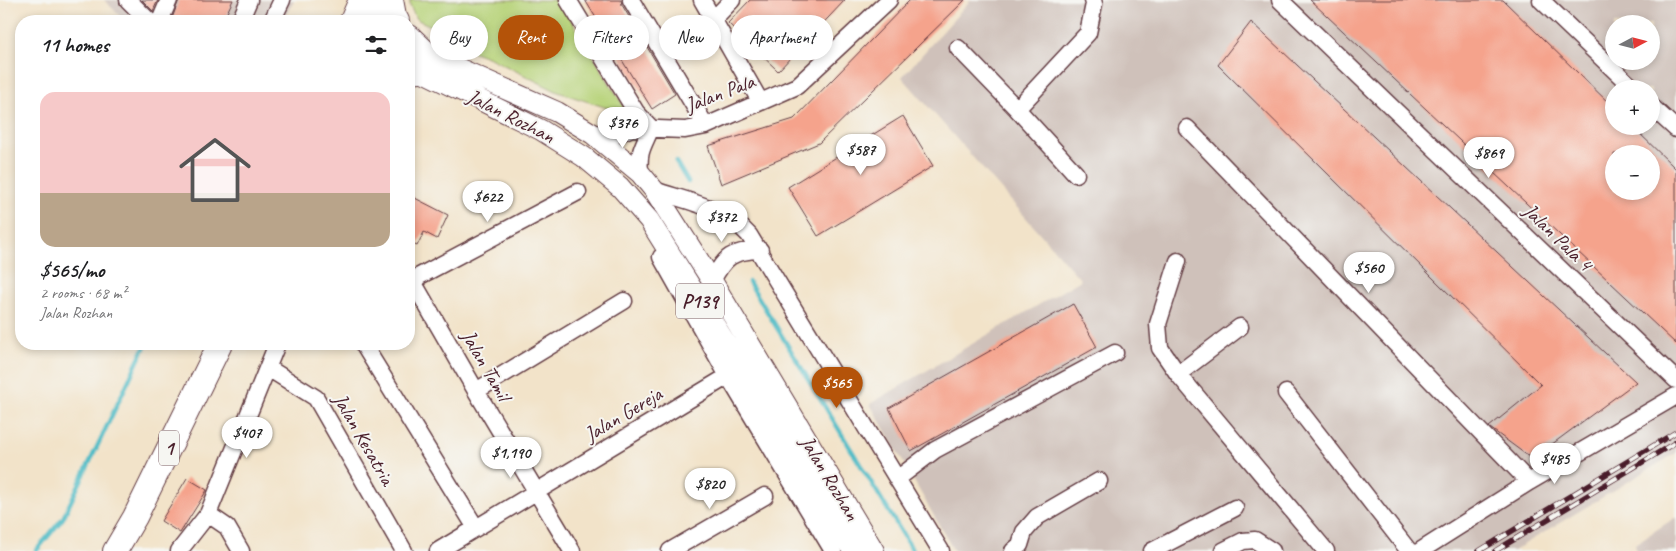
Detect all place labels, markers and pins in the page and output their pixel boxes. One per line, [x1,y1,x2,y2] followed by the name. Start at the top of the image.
[593,106,653,149] pin: $376
[831,134,891,176] pin: $587
[1459,136,1519,179] pin: $869
[458,180,518,223] pin: $622
[692,200,752,243] pin: $372
[1339,252,1399,294] pin: $560
[807,366,867,409] pin: $565
[217,416,277,459] pin: $407
[470,436,552,479] pin: $1,190
[1525,442,1585,485] pin: $485
[680,468,740,510] pin: $820

